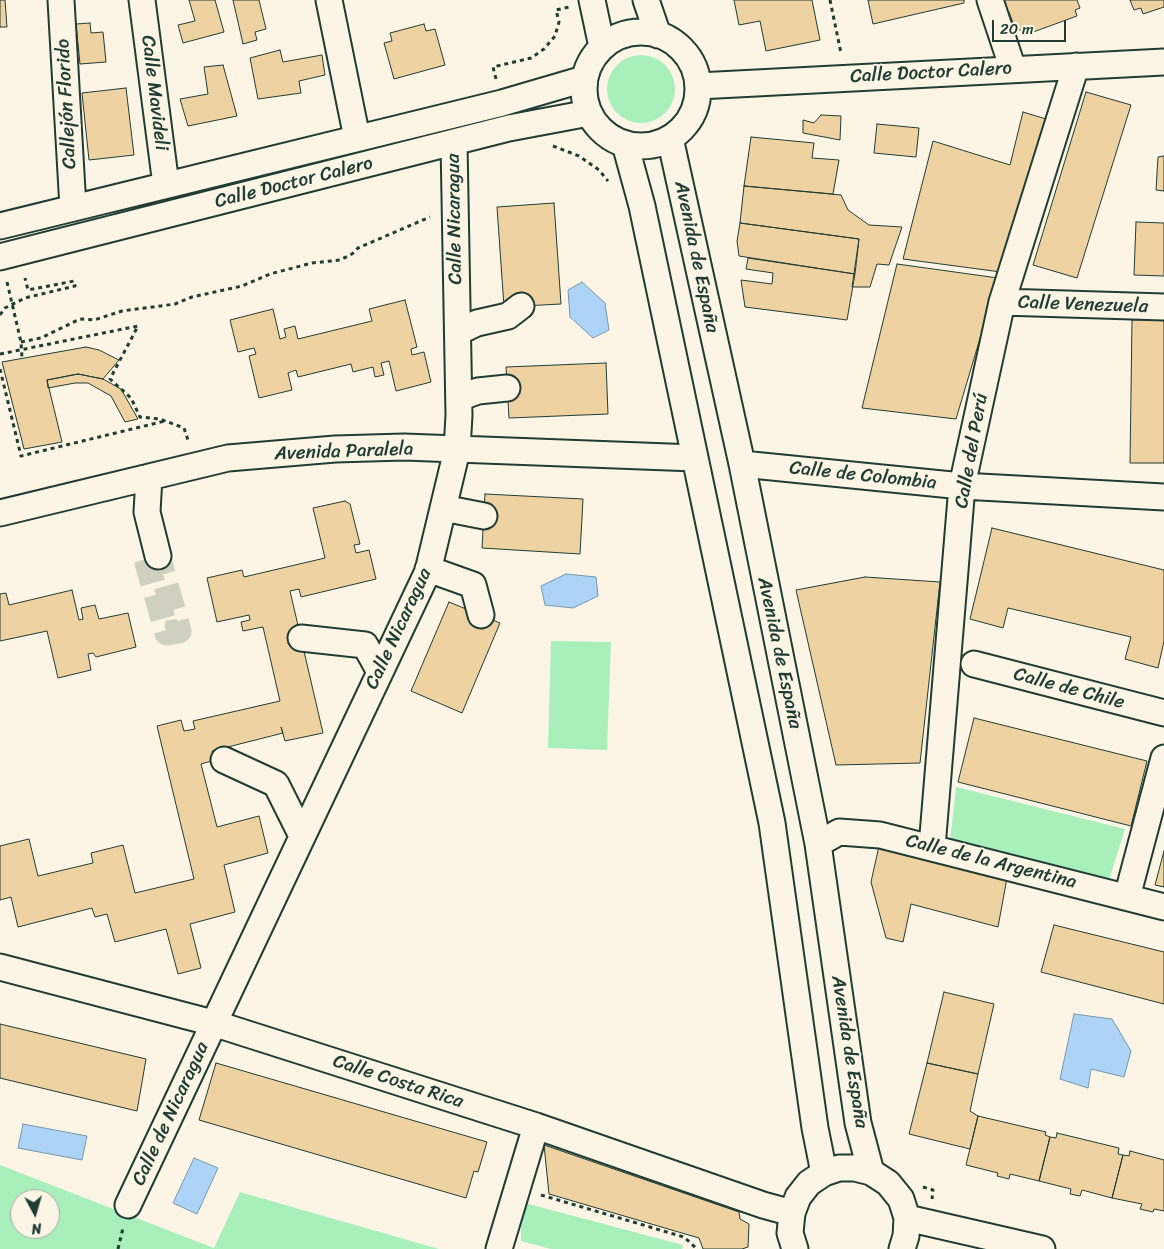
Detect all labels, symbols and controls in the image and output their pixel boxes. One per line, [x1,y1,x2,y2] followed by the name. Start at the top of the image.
[994,10,1068,42] scale bar
[1000,16,1034,42] text: 20 m
[136,34,172,152] street label: Calle Mavideli
[52,38,82,170] street label: Callejón Florido
[850,57,1012,89] street label: Calle Doctor Calero
[213,152,375,214] street label: Calle Doctor Calero
[442,153,468,285] street label: Calle Nicaragua
[669,179,723,335] street label: Avenida de España
[1017,291,1149,319] street label: Calle Venezuela
[951,392,993,510] street label: Calle del Perú
[274,438,414,466] street label: Avenida Paralela
[788,457,938,495] street label: Calle de Colombia
[361,565,437,693] street label: Calle Nicaragua
[752,575,806,731] street label: Avenida de España
[1011,663,1127,715] street label: Calle de Chile
[903,830,1079,894] street label: Calle de la Argentina
[826,974,872,1130] street label: Avenida de España
[128,1039,214,1189] street label: Calle de Nicaragua
[330,1050,466,1114] street label: Calle Costa Rica
[10,1189,60,1239] north arrow
[30,1215,43,1241] text: N

